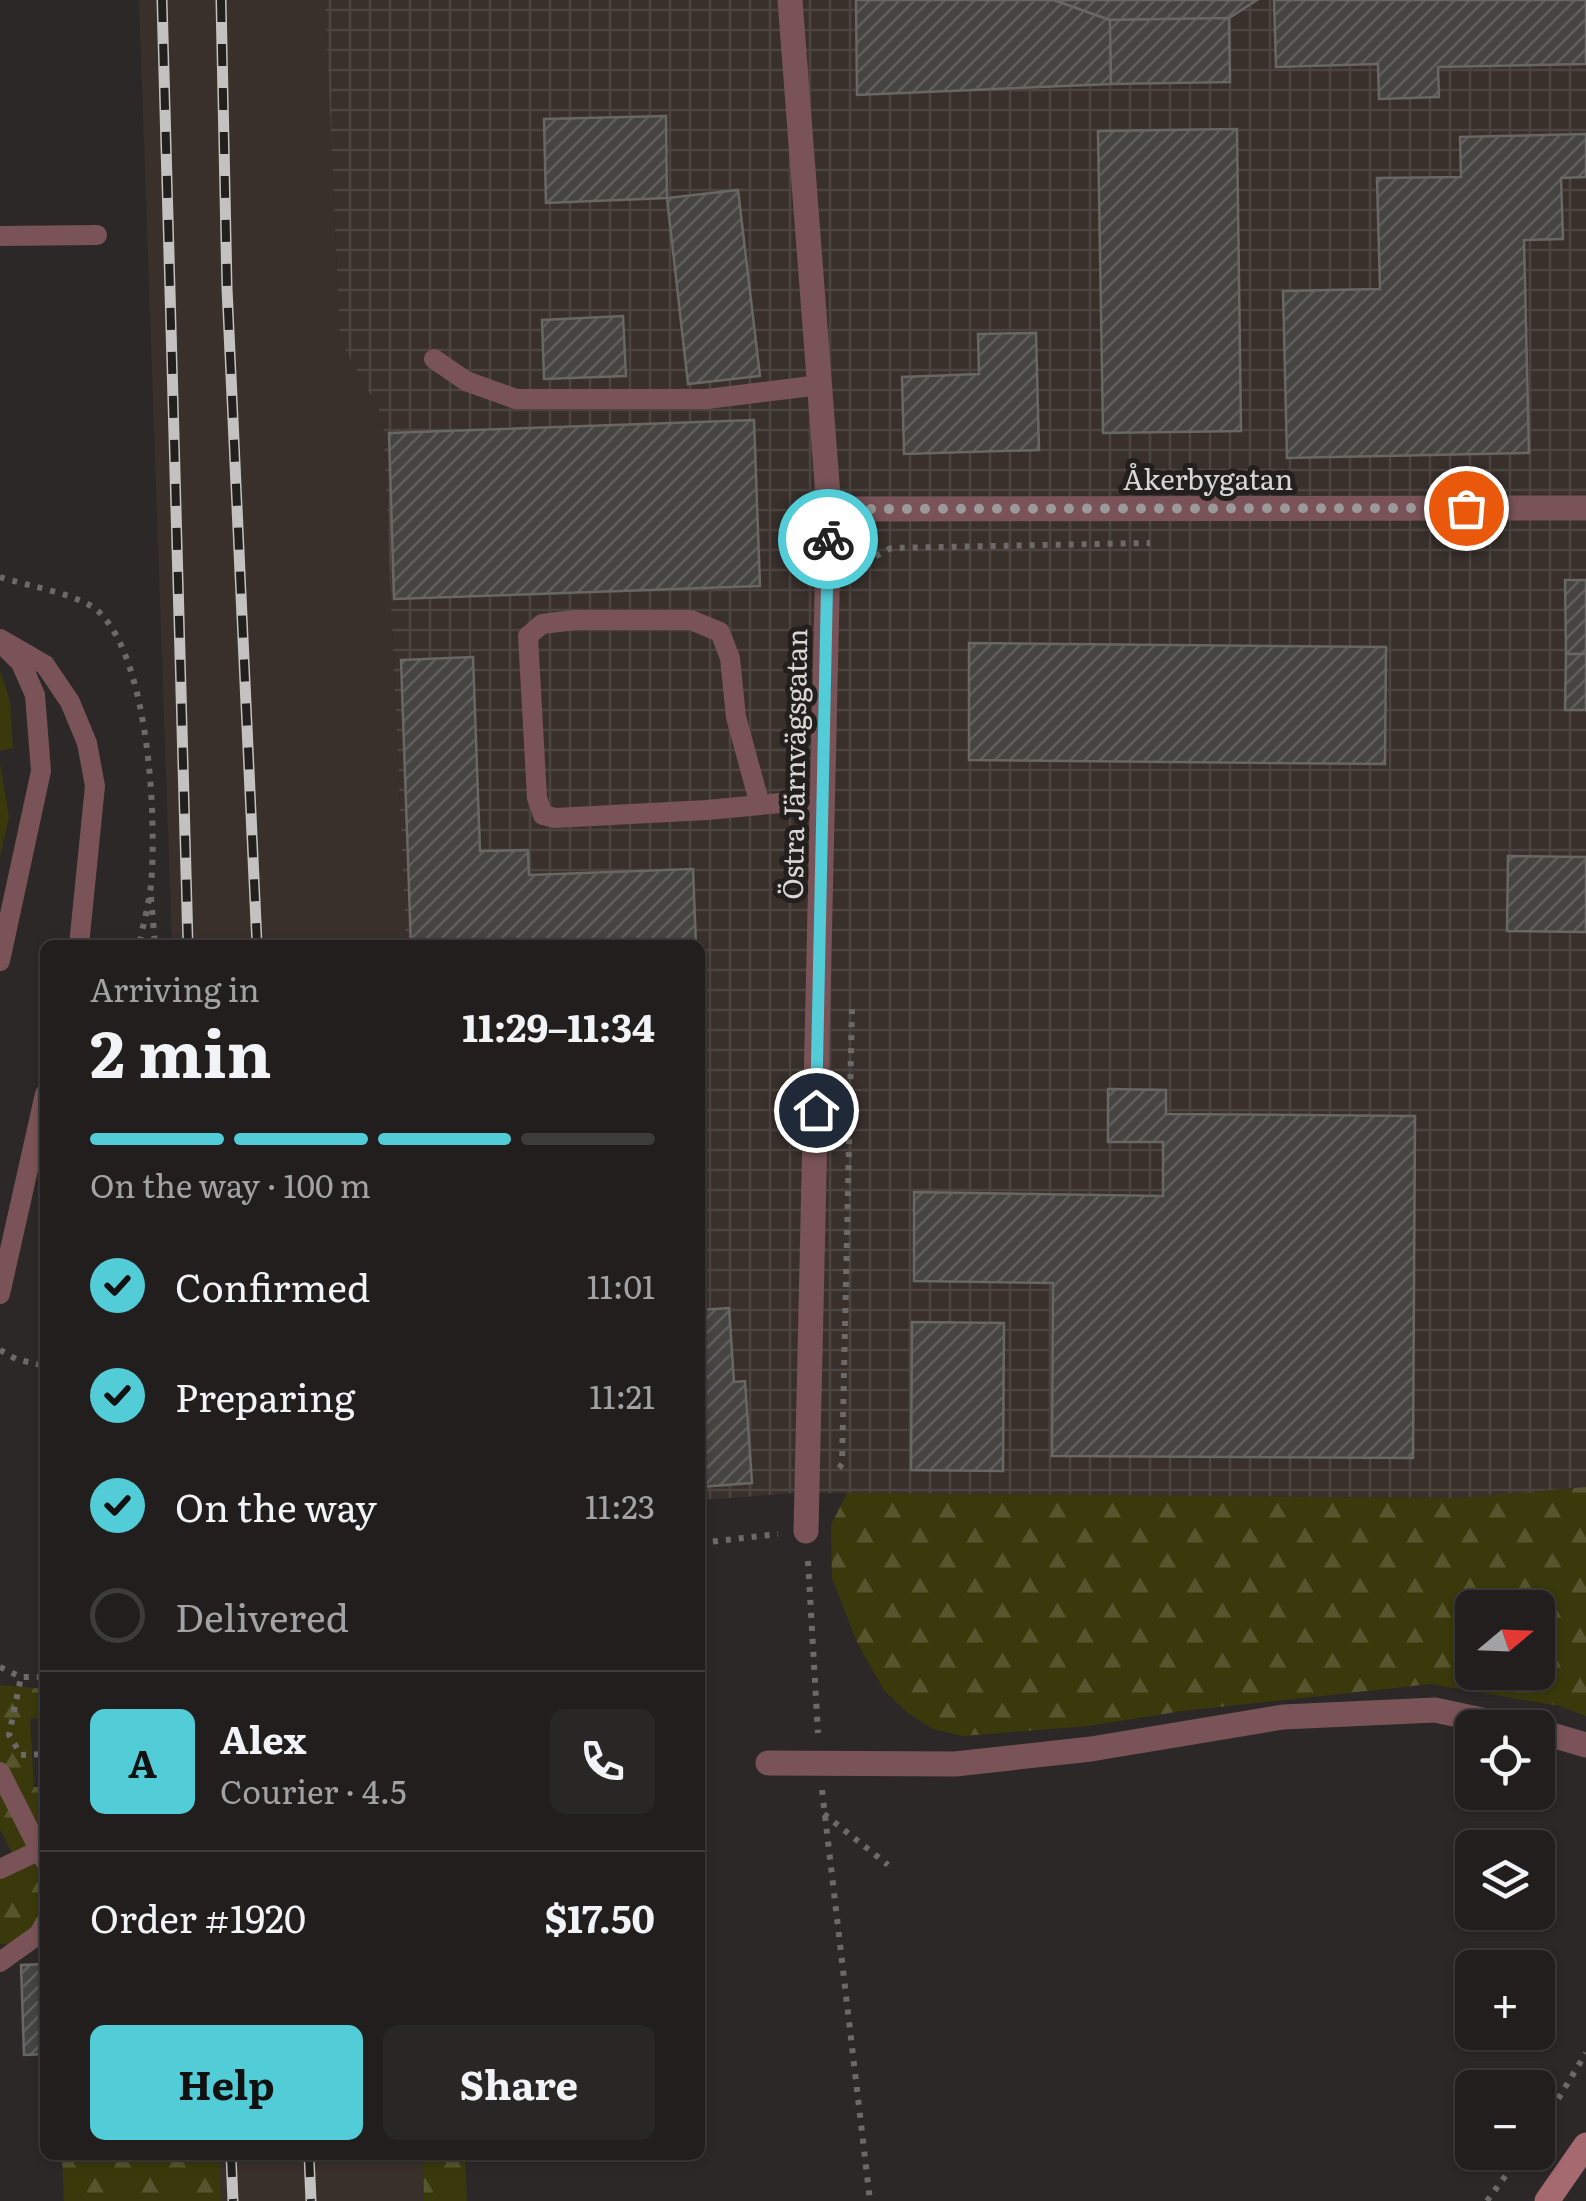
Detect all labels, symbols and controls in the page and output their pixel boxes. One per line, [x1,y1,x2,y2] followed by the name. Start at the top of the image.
[1123,457,1293,499] street label: Åkerbygatan
[1424,466,1509,551] pin
[1439,481,1494,536] icon: bag
[778,489,878,589] courier
[801,512,856,567] icon: bike
[770,628,816,900] street label: Östra Järnvägsgatan
[90,964,260,1012] text: Arriving in
[462,997,655,1054] text: 11:29–11:34
[90,1001,272,1098] text: 2 min
[774,1068,859,1153] pin
[789,1083,844,1138] icon: home
[90,1160,371,1208] text: On the way · 100 m
[175,1257,370,1314] text: Confirmed
[90,1258,145,1313] icon: check
[587,1261,655,1309] text: 11:01
[175,1367,355,1424] text: Preparing
[90,1368,145,1423] icon: check
[589,1371,655,1419] text: 11:21
[175,1477,377,1534] text: On the way
[90,1478,145,1533] icon: check
[585,1481,655,1529] text: 11:23
[175,1587,349,1644] text: Delivered
[1455,1590,1555,1690] north arrow
[1455,1590,1555,2170] map controls
[220,1709,306,1766] text: Alex
[550,1709,655,1814] button: phone
[1455,1710,1555,1810] button: locate
[128,1733,157,1790] text: A
[220,1766,406,1814] text: Courier · 4.5
[1455,1830,1555,1930] button: layers
[90,1888,306,1945] text: Order #1920
[544,1888,655,1945] text: $17.50
[1455,1950,1555,2050] button: +
[90,2025,363,2140] button: Help
[383,2025,655,2140] button: Share
[1455,2070,1555,2170] button: −

